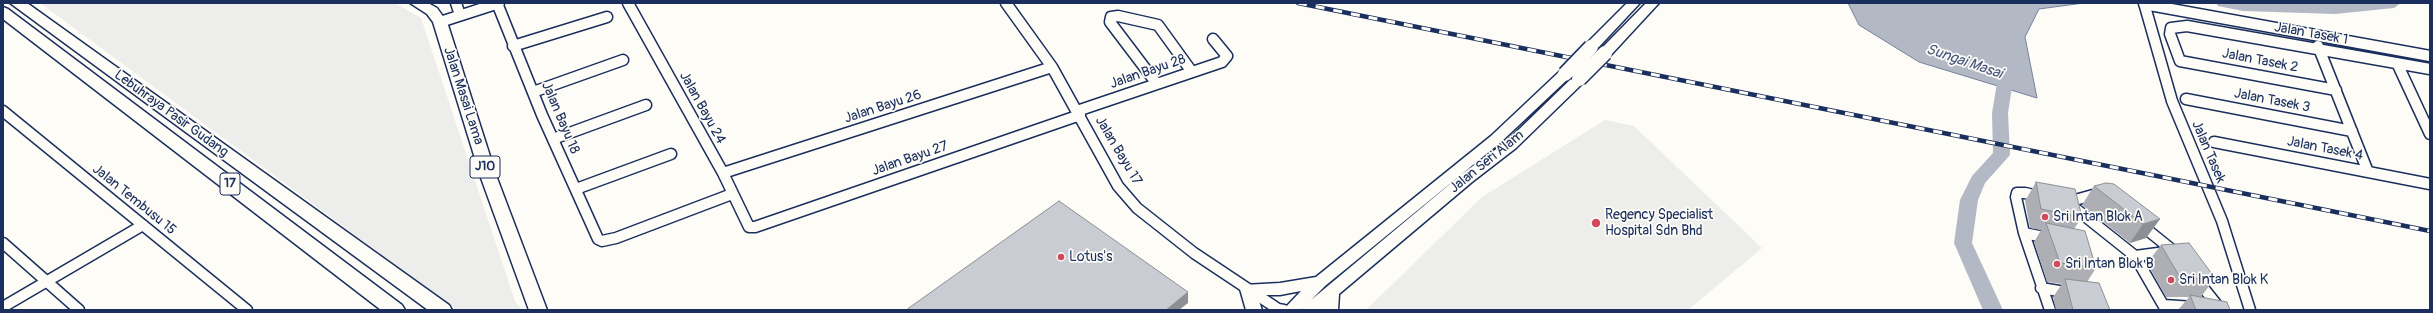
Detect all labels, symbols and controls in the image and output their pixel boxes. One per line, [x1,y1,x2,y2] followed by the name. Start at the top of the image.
[2273,19,2349,49] street label: Jalan Tasek 1
[1924,41,2004,83] water label: Sungai Masai
[439,45,487,147] street label: Jalan Masai Lama
[2221,45,2299,77] street label: Jalan Tasek 2
[1108,51,1188,93] street label: Jalan Bayu 28
[111,67,231,161] street label: Lebuhraya Pasir Gudang
[675,69,729,147] street label: Jalan Bayu 24
[537,79,583,157] street label: Jalan Bayu 18
[2233,85,2311,117] street label: Jalan Tasek 3
[842,87,924,127] street label: Jalan Bayu 26
[1091,114,1145,188] street label: Jalan Bayu 17
[2187,118,2229,186] street label: Jalan Tasek
[1447,127,1527,197] street label: Jalan Seri Alam
[2286,133,2364,165] street label: Jalan Tasek 4
[870,138,950,180] street label: Jalan Bayu 27
[470,156,500,178] road number: J10
[89,161,179,239] street label: Jalan Tembusu 15
[220,173,240,195] road number: 17
[1605,207,1713,240] place label: Regency Specialist Hospital Sdn Bhd
[2053,209,2143,225] place label: Sri Intan Blok A
[2040,212,2050,222] marker: Sri Intan Blok A
[1590,217,1602,229] marker: Regency Specialist Hospital Sdn Bhd
[1069,249,1112,265] place label: Lotus's
[1056,252,1066,262] marker: Lotus's
[2065,256,2154,272] place label: Sri Intan Blok B
[2052,259,2062,269] marker: Sri Intan Blok B
[2179,272,2268,288] place label: Sri Intan Blok K
[2166,275,2176,285] marker: Sri Intan Blok K

